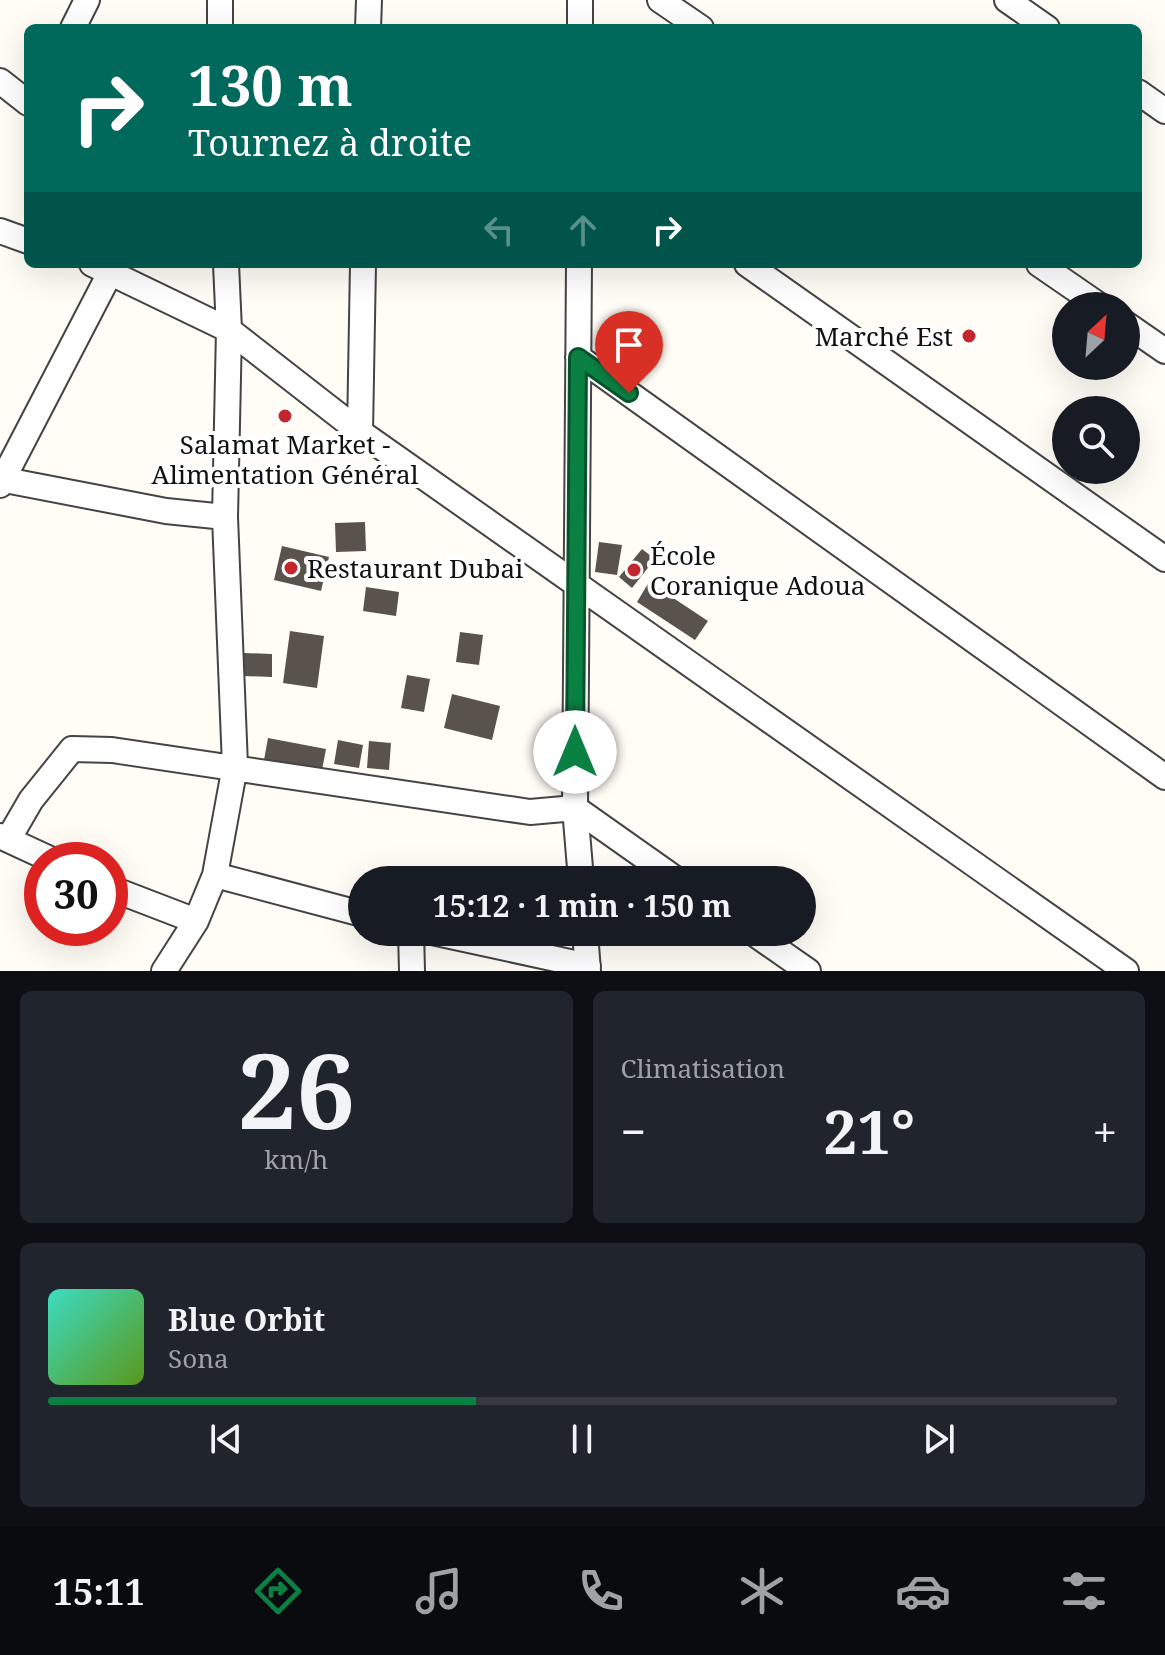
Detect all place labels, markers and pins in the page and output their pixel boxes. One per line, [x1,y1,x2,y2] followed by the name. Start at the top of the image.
[595,311,663,393] pin
[815,318,953,354] place label: Marché Est
[960,327,978,345] marker: Marché Est
[276,407,294,425] marker: Salamat Market - Alimentation Général
[151,426,419,492] place label: Salamat Market - Alimentation Général
[650,537,866,603] place label: École Coranique Adoua
[307,550,523,586] place label: Restaurant Dubai
[282,559,300,577] marker: Restaurant Dubai
[625,561,643,579] marker: École Coranique Adoua

